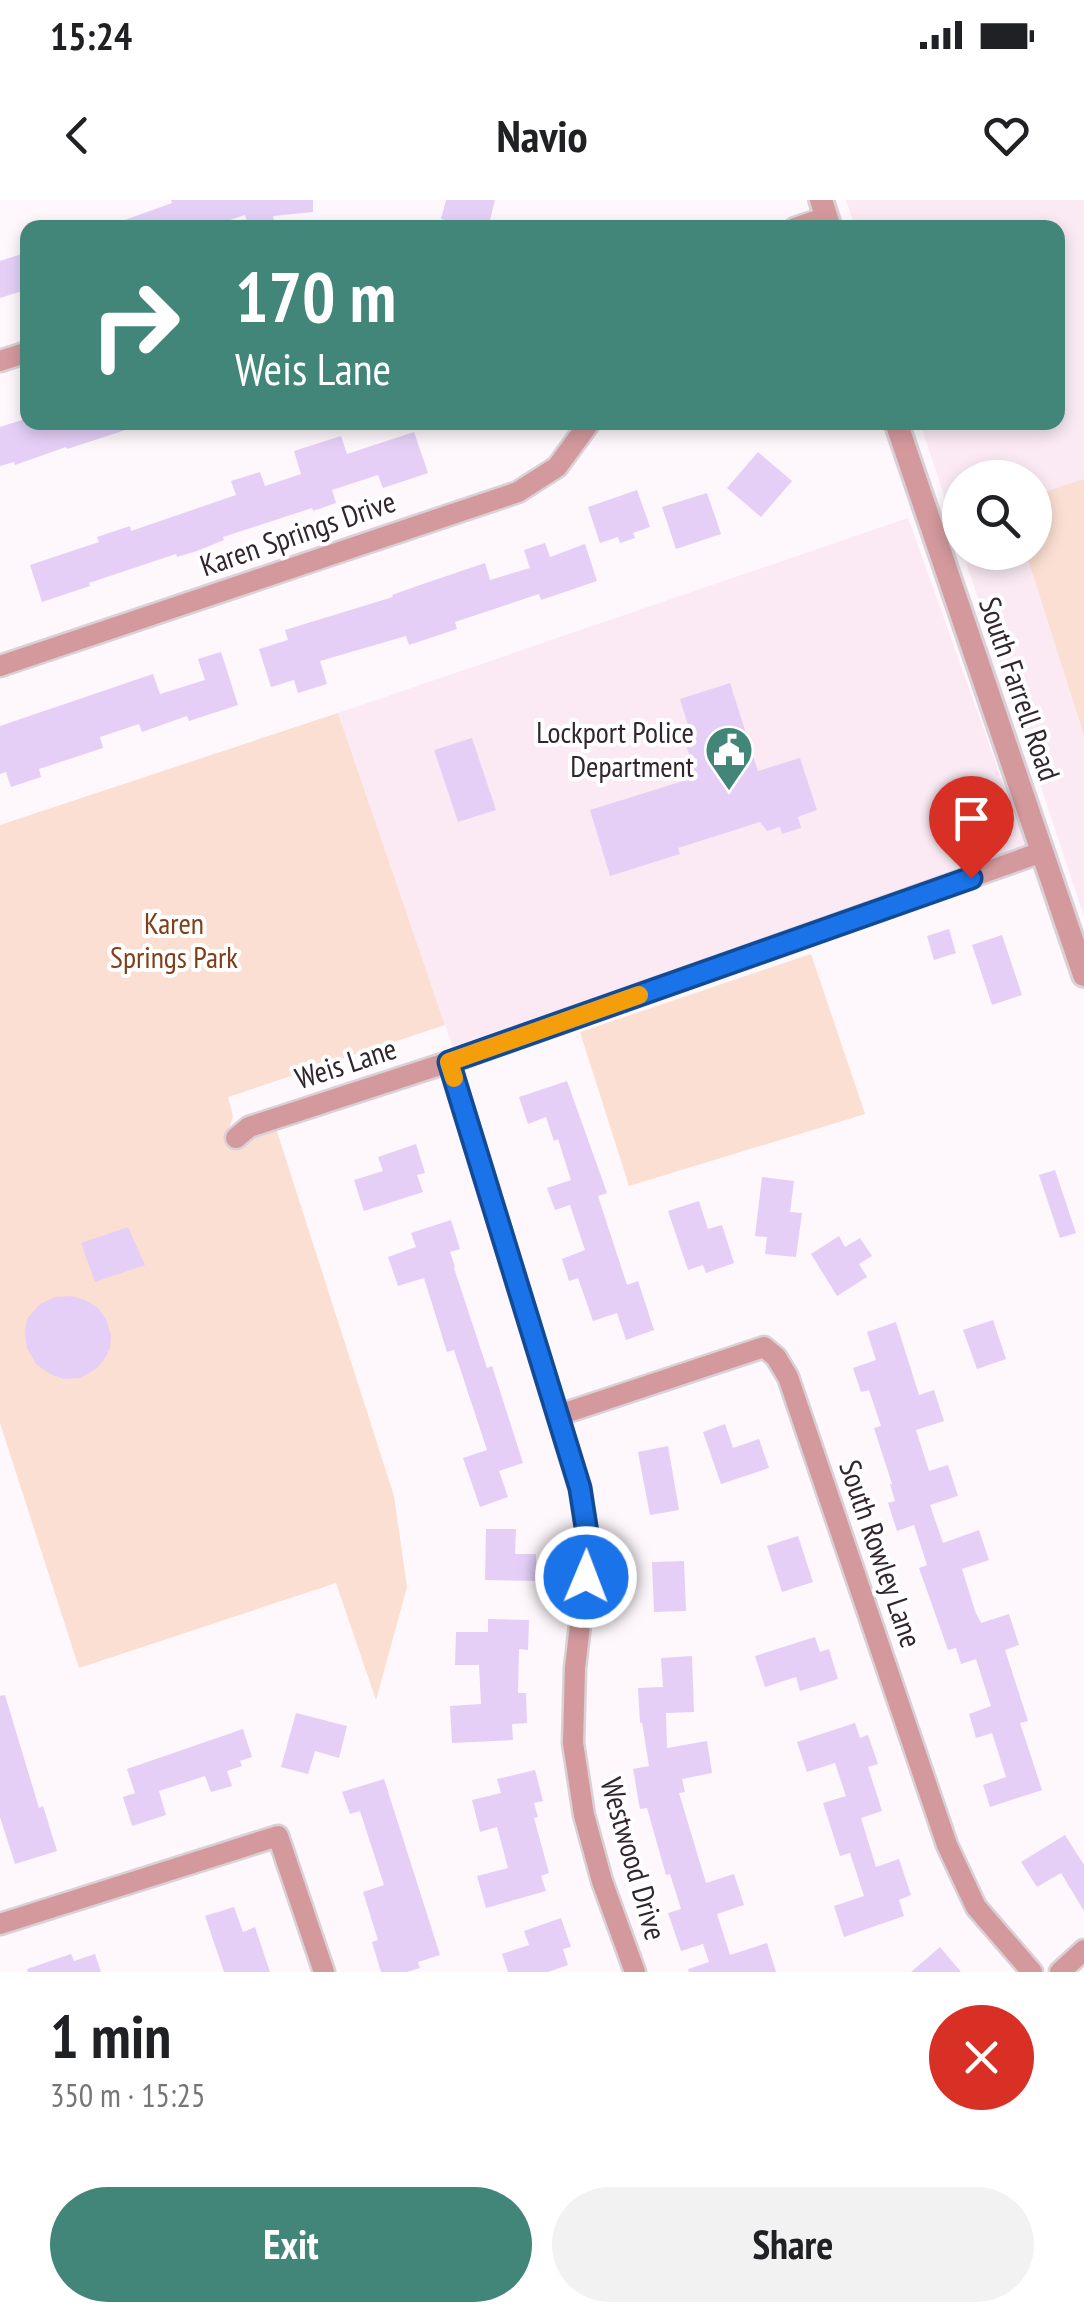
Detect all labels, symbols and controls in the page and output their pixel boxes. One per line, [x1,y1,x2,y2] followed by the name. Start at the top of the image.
[50,11,132,60] text: 15:24
[497,106,588,164] text: Navio
[50,108,105,163] icon: back
[979,108,1034,163] icon: heart
[235,251,396,341] text: 170 m
[70,260,200,390] icon: right
[235,339,391,397] text: Weis Lane
[942,460,1052,570] map controls
[942,460,1052,570] button: search
[195,481,400,584] street label: Karen Springs Drive
[971,592,1070,785] street label: South Farrell Road
[536,712,695,785] place label: Lockport Police Department
[703,724,755,792] public building icon: Lockport Police Department
[929,776,1014,879] pin
[944,791,999,846] icon: arrive
[110,903,238,976] park label: Karen Springs Park
[290,1028,401,1097] street label: Weis Lane
[831,1455,932,1652] street label: South Rowley Lane
[534,1525,638,1629] position arrow
[593,1773,676,1944] street label: Westwood Drive
[50,1997,171,2075] text: 1 min
[929,2005,1034,2110] button: close
[50,2074,205,2116] text: 350 m · 15:25
[50,2187,532,2302] button: Exit
[552,2187,1034,2302] button: Share

